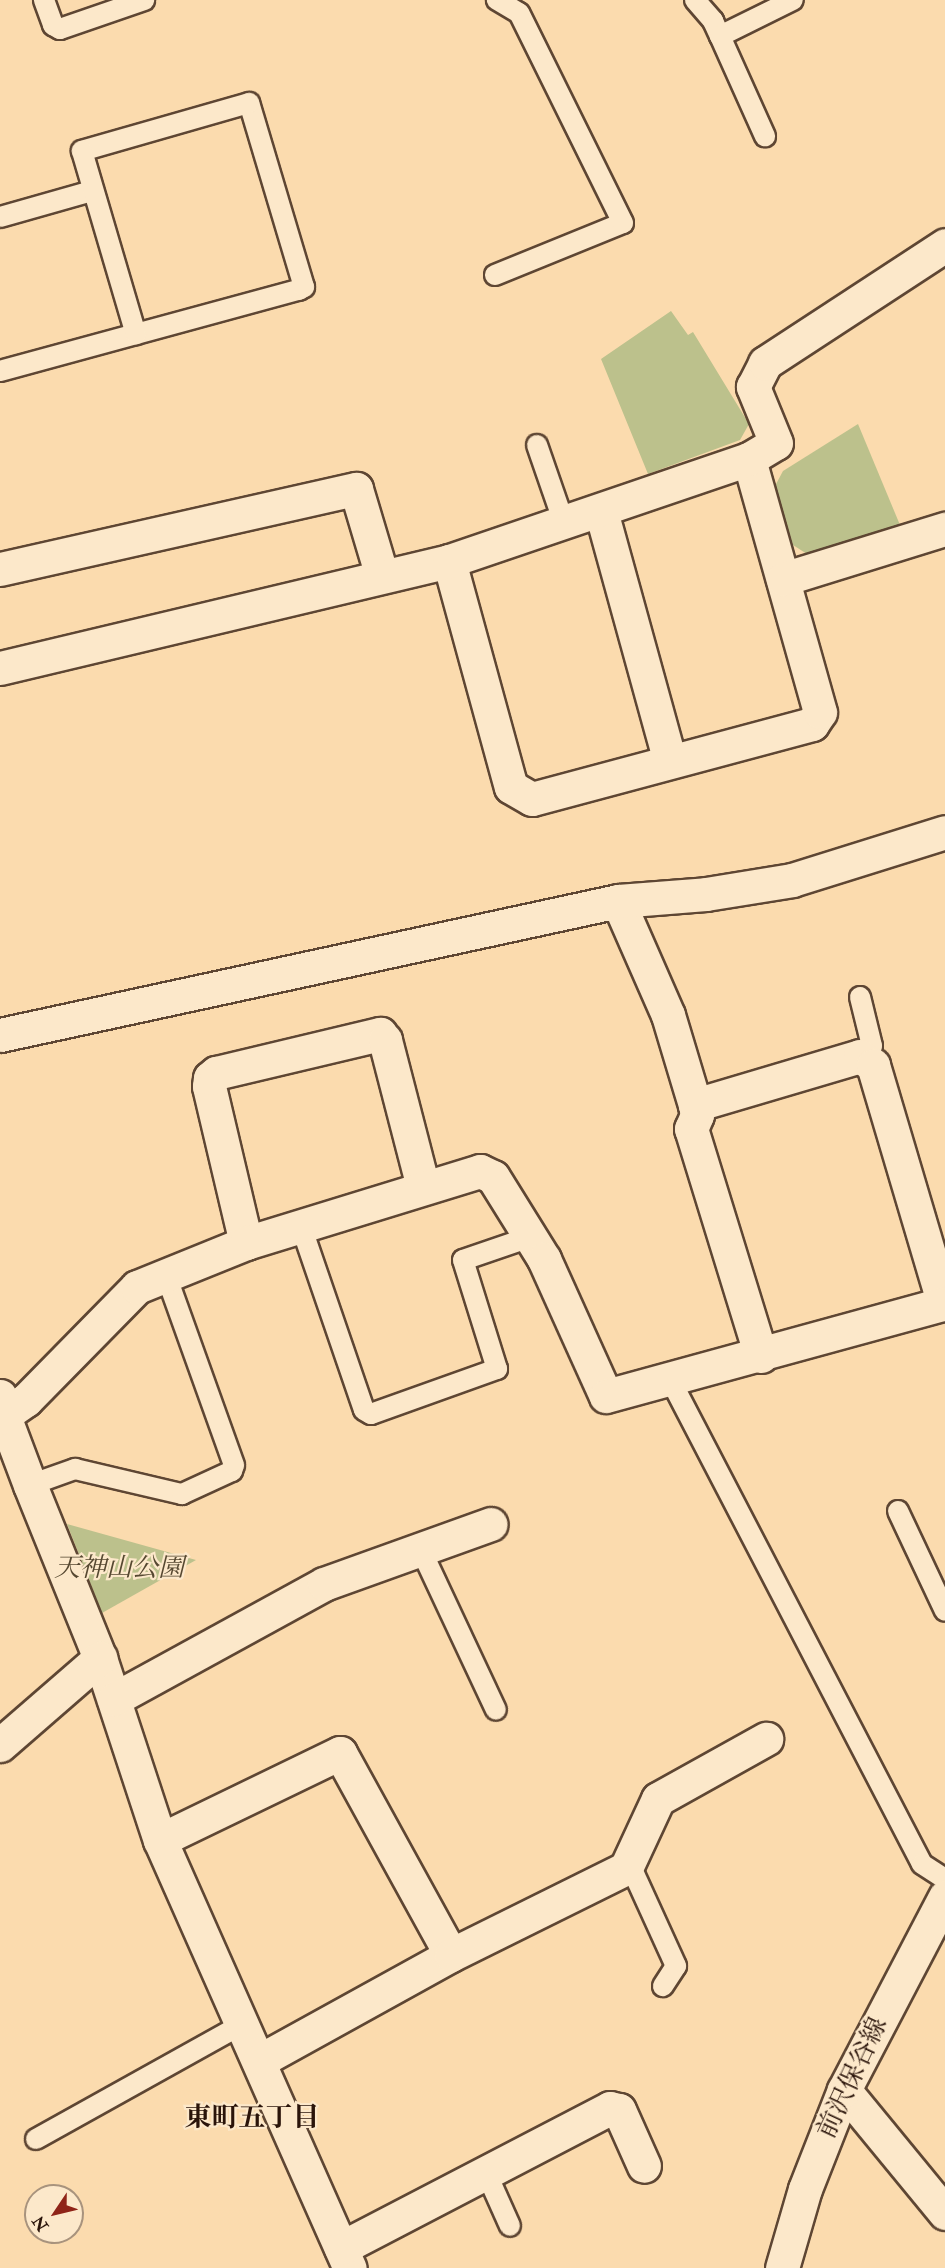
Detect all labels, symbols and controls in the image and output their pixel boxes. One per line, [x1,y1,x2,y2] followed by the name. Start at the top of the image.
[54,1553,184,1585] park label: 天神山公園
[811,2012,895,2144] street label: 前沢保谷線
[185,2102,319,2134] district label: 東町五丁目
[24,2184,84,2244] north arrow
[29,2212,53,2235] text: N

